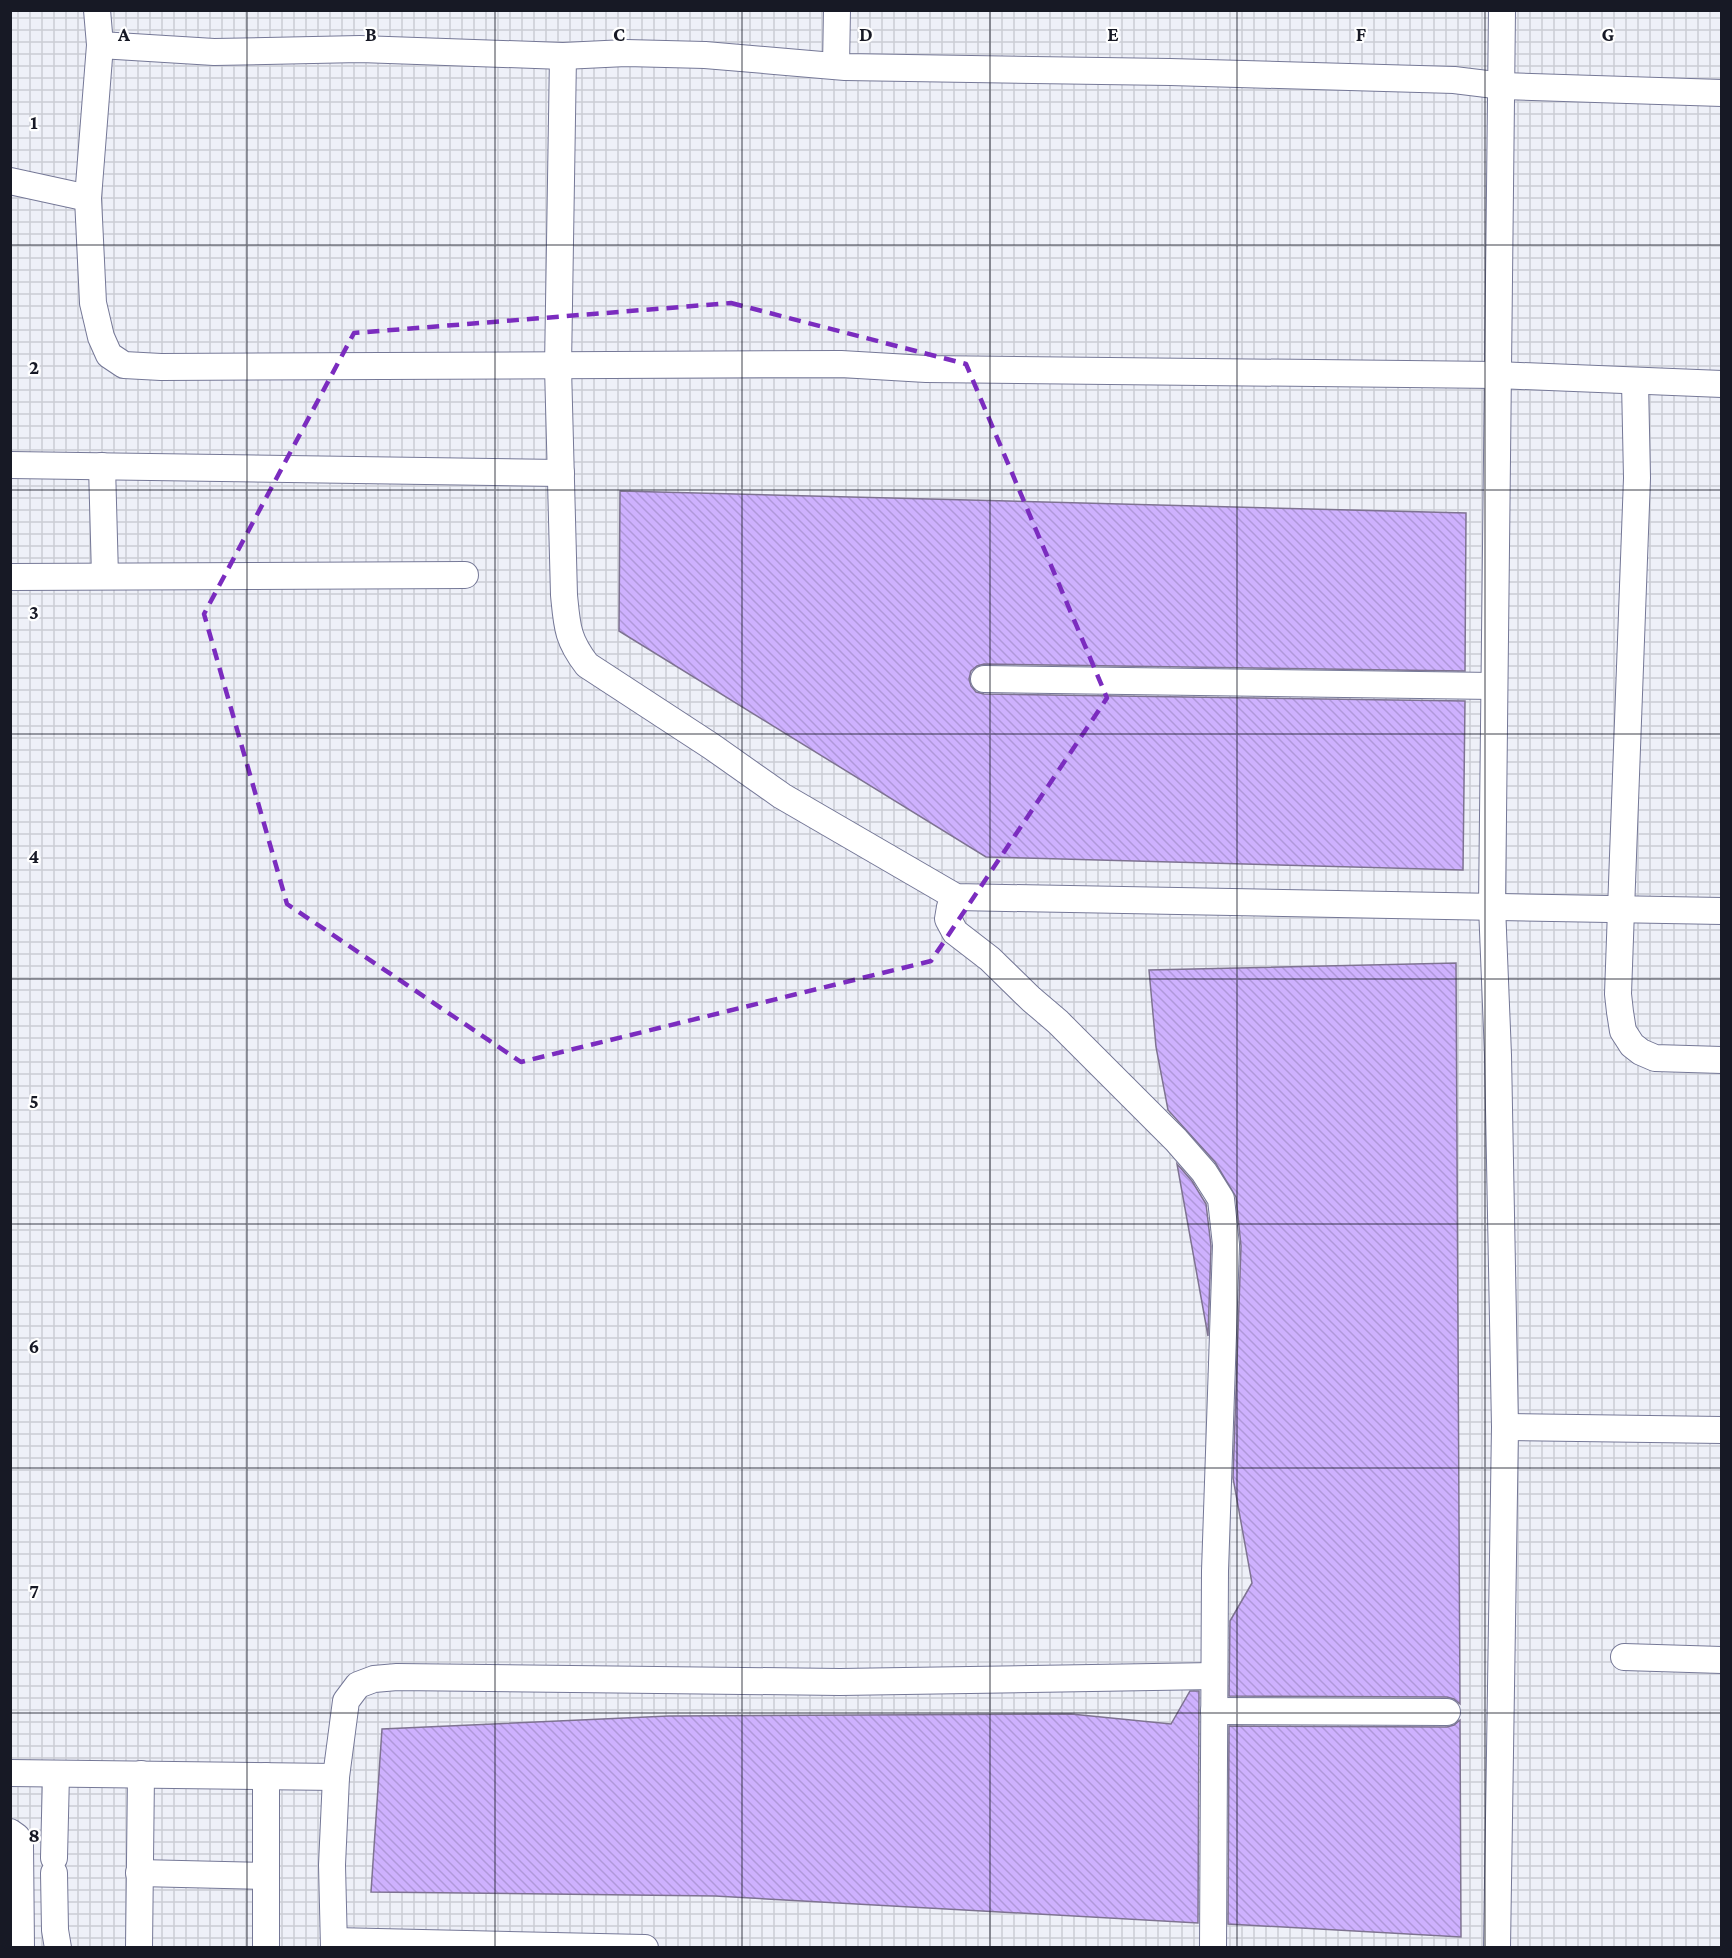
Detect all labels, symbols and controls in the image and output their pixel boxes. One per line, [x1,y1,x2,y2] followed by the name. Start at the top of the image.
[117,23,131,45] text: A
[365,23,377,45] text: B
[613,23,625,45] text: C
[859,23,873,45] text: D
[1107,23,1119,45] text: E
[1356,23,1367,45] text: F
[1602,23,1615,45] text: G
[30,111,38,133] text: 1
[29,356,39,378] text: 2
[29,601,39,623] text: 3
[29,845,40,867] text: 4
[29,1090,39,1112] text: 5
[29,1335,39,1357] text: 6
[29,1580,39,1602] text: 7
[28,1824,40,1846] text: 8

